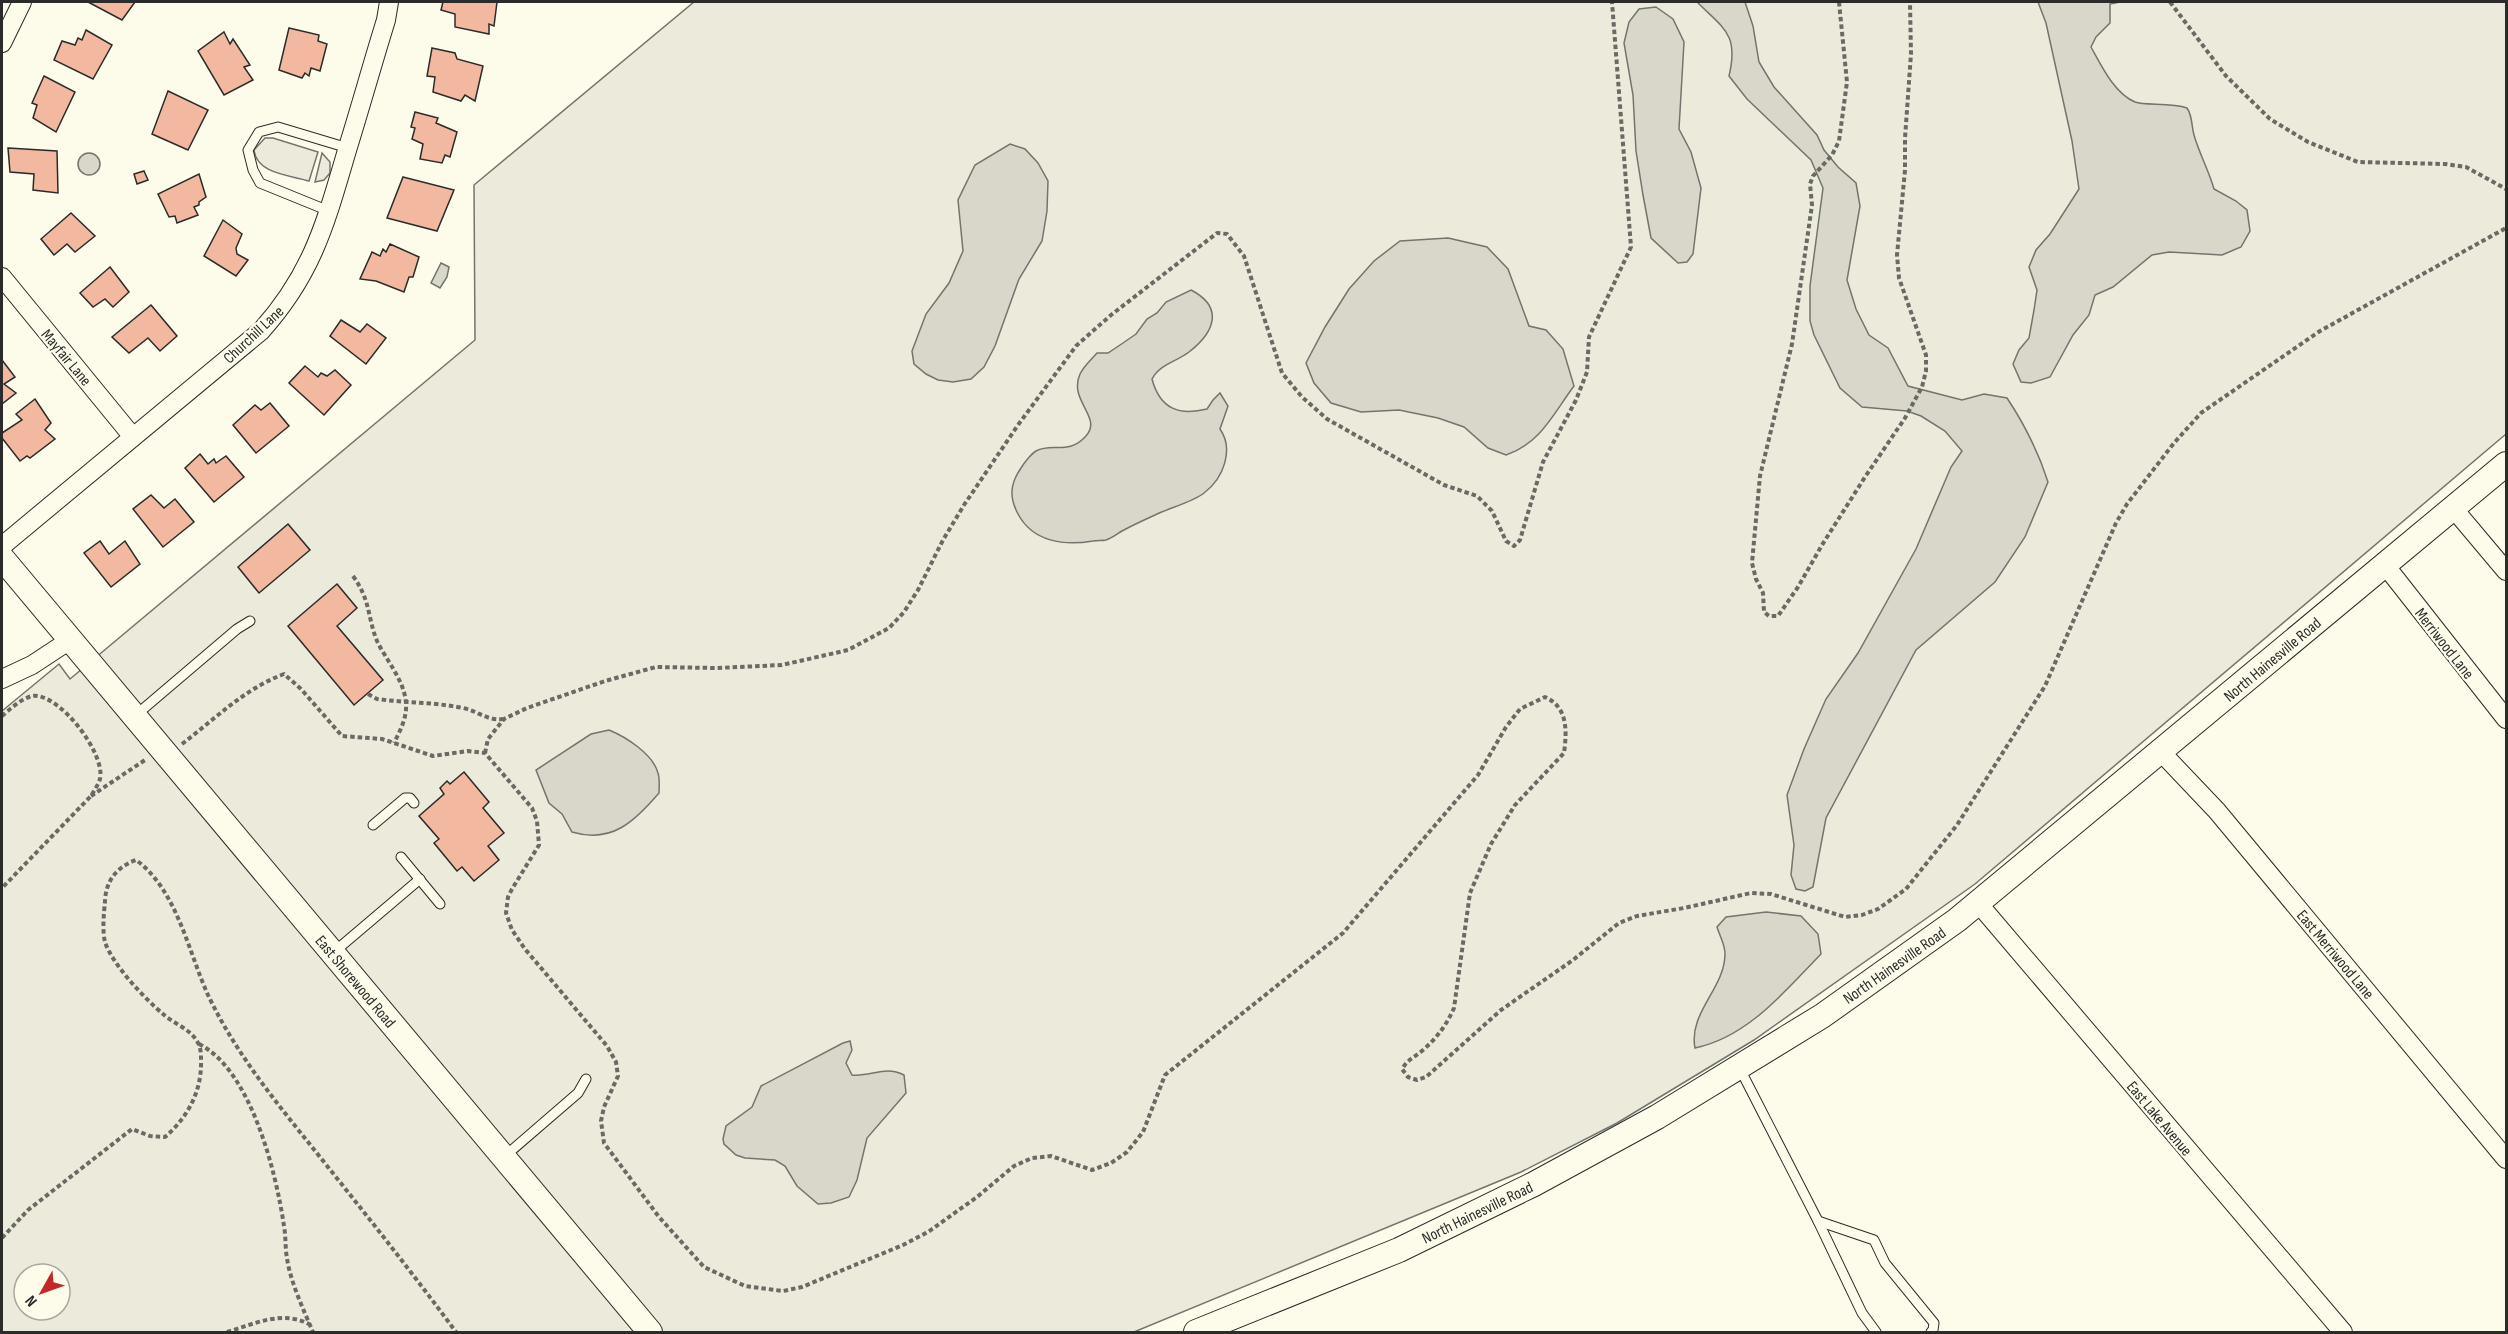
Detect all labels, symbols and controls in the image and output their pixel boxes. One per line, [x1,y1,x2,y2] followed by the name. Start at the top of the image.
[220,302,288,368] street label: Churchill Lane
[37,326,95,390] street label: Mayfair Lane
[2410,605,2477,683] street label: Merriwood Lane
[2221,614,2325,706] street label: North Hainesville Road
[2292,907,2378,1003] street label: East Merriwood Lane
[1840,924,1950,1009] street label: North Hainesville Road
[311,932,399,1032] street label: East Shorewood Road
[2122,1078,2196,1160] street label: East Lake Avenue
[1419,1178,1536,1248] street label: North Hainesville Road
[12,1262,72,1322] north arrow
[22,1291,42,1310] text: N

